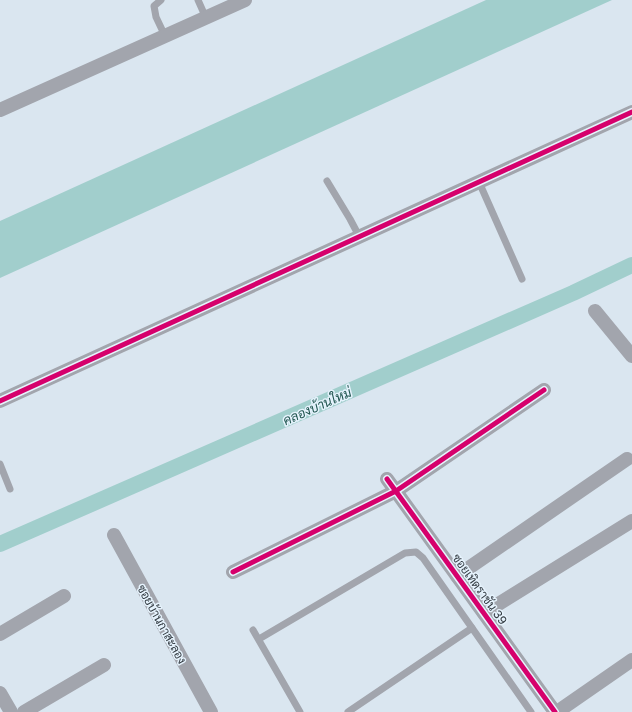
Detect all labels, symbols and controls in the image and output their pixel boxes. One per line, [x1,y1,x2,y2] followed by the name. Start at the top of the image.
[280,383,355,428] water label: คลองบ้านใหม่
[449,551,511,627] street label: ซอยเทิดราชัน 39
[134,582,190,666] street label: ซอยบ้านกาสะลอง

